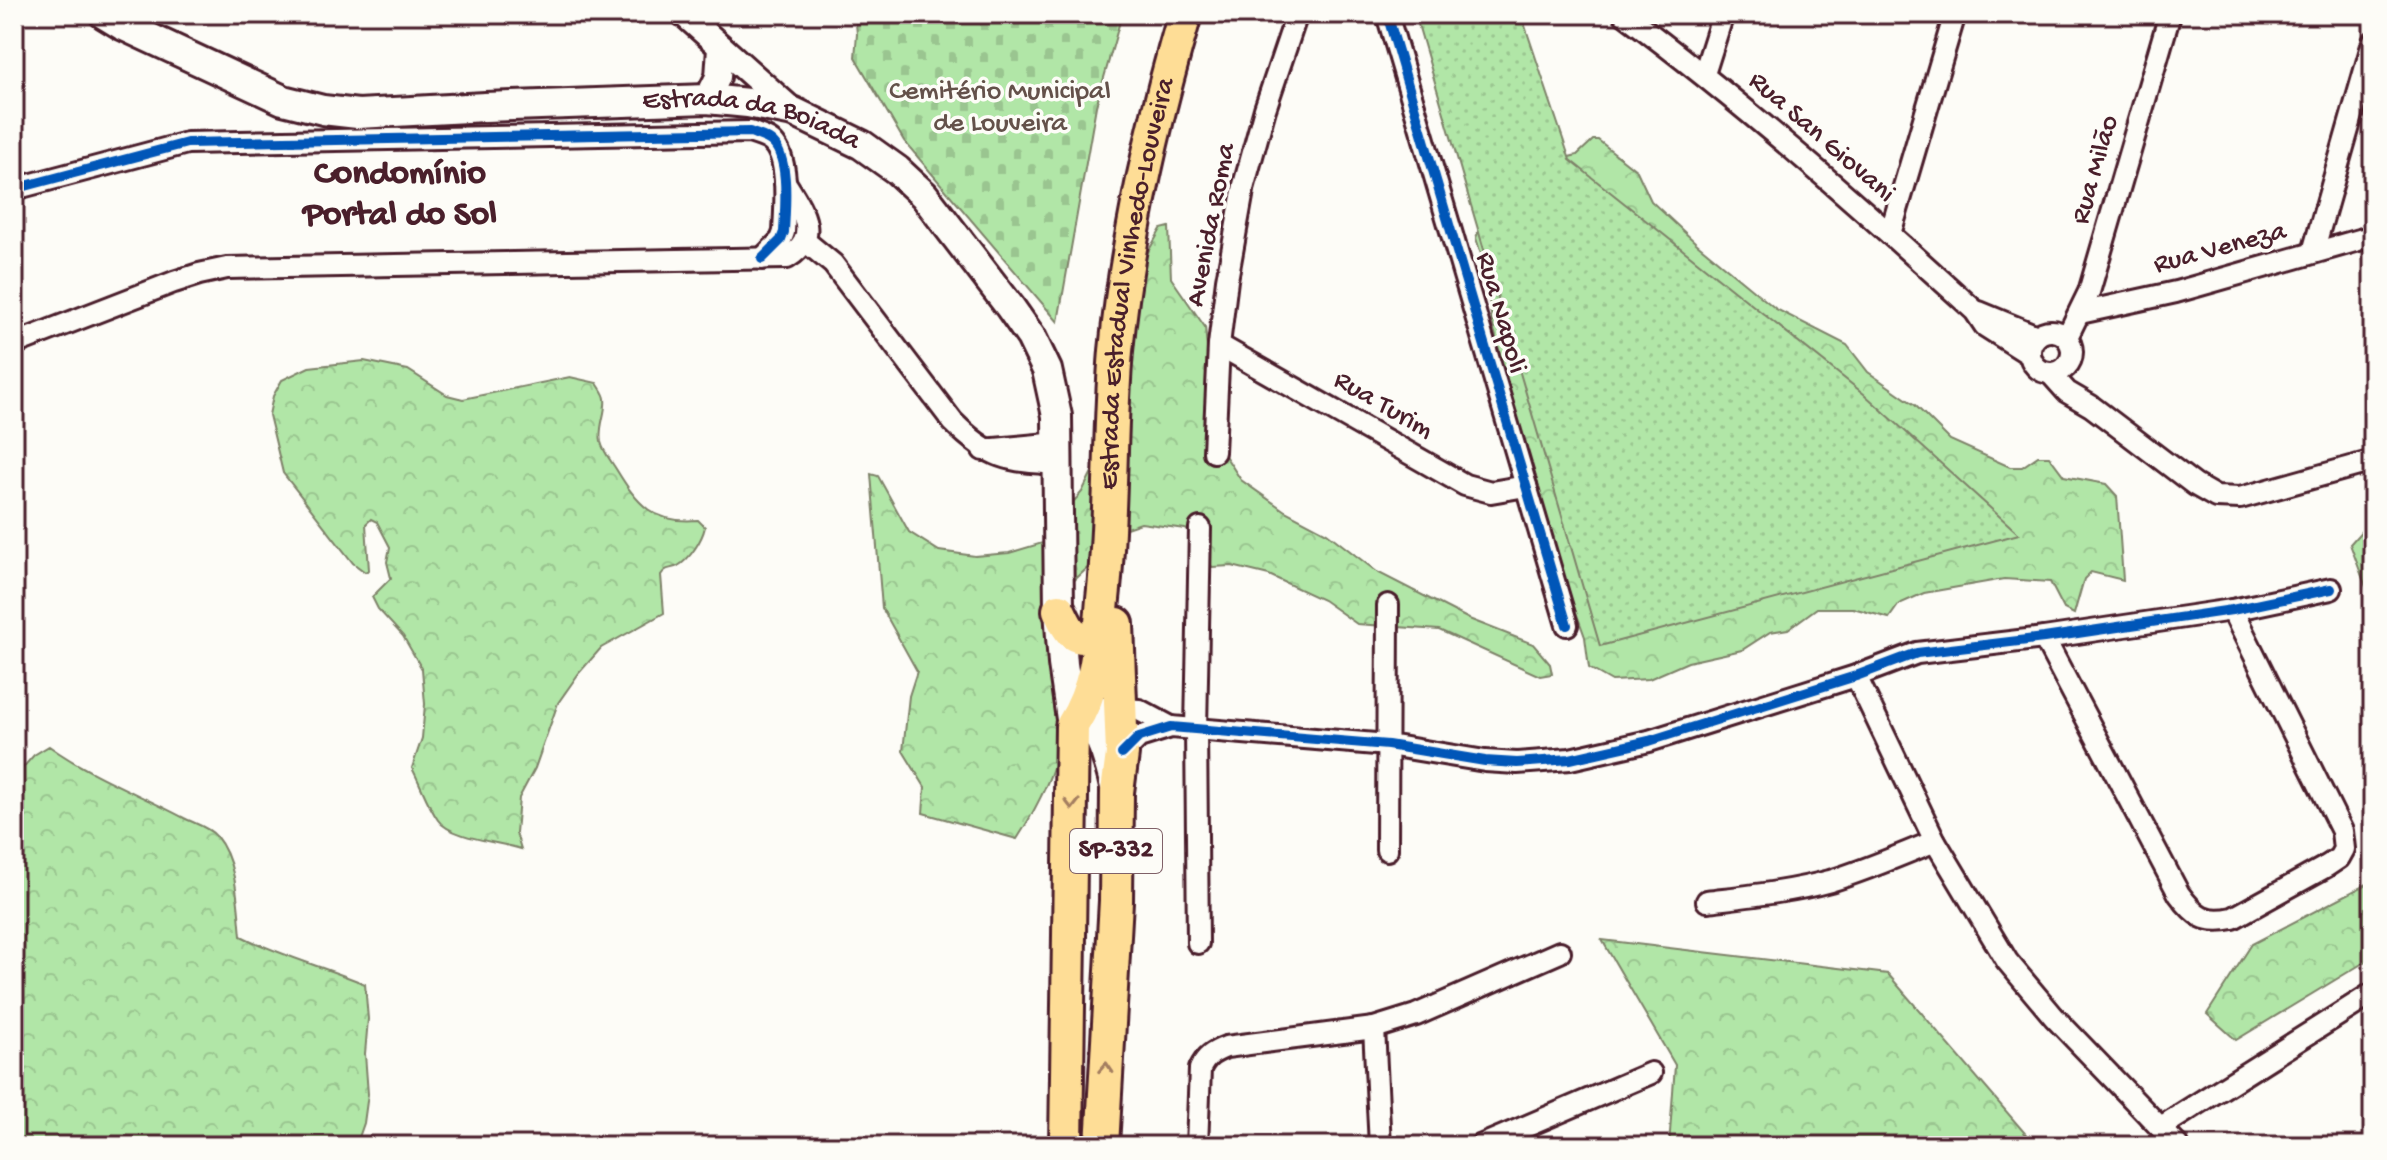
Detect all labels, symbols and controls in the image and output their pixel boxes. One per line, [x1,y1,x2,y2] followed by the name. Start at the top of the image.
[1741,65,1901,211] street label: Rua San Giovani
[1093,73,1183,490] street label: Estrada Estadual Vinhedo-Louveira
[889,76,1111,141] park label: Cemitério Municipal de Louveira
[642,82,867,159] street label: Estrada da Boiada
[2065,112,2127,228] street label: Rua Milão
[1180,139,1244,310] street label: Avenida Roma
[301,154,497,238] district label: Condomínio Portal do Sol
[2150,215,2291,282] street label: Rua Veneza
[1467,249,1533,377] street label: Rua Napoli
[1327,364,1439,448] street label: Rua Turim
[1063,798,1080,811] one-way arrow
[1070,829,1162,873] road number: SP-332
[1097,1061,1114,1074] one-way arrow

